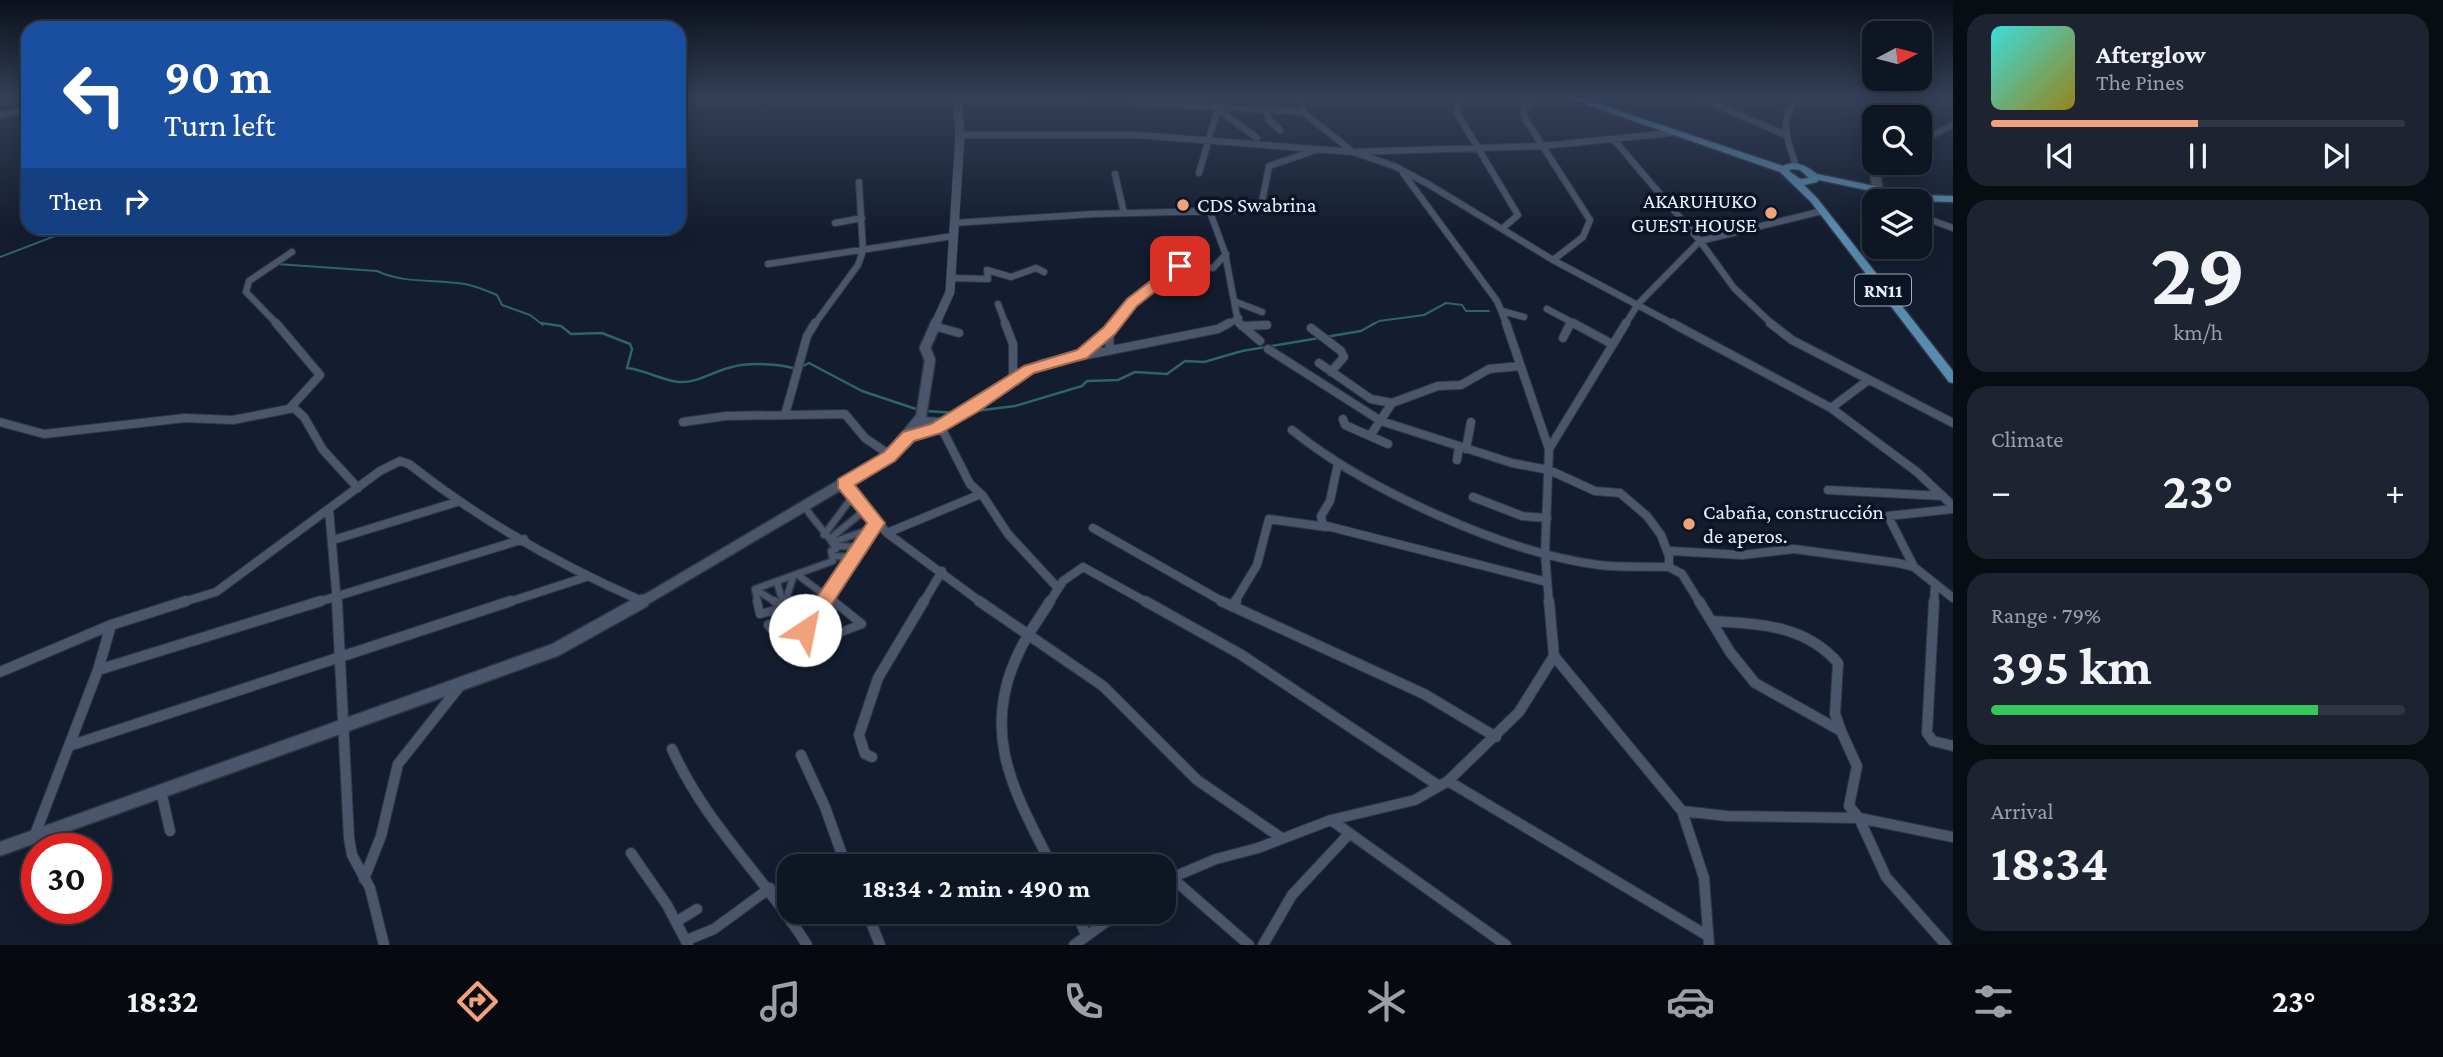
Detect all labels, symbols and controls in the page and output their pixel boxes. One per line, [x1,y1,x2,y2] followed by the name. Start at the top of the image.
[1862,21,1932,91] north arrow
[1862,21,1932,259] map controls
[2096,40,2206,69] text: Afterglow
[49,49,140,140] icon: left
[164,49,271,104] text: 90 m
[2096,69,2184,95] text: The Pines
[1862,105,1932,175] button: search
[164,107,275,143] text: Turn left
[2041,137,2079,175] icon: previous
[2179,137,2217,175] icon: pause
[2317,137,2355,175] icon: next
[117,182,155,220] icon: right
[49,187,103,216] text: Then
[1631,189,1757,237] place label: AKARUHUKO GUEST HOUSE
[1862,189,1932,259] button: layers
[1197,193,1317,217] place label: CDS Swabrina
[1175,197,1191,213] marker: CDS Swabrina
[1763,205,1779,221] marker: AKARUHUKO GUEST HOUSE
[2150,222,2246,324] text: 29
[1150,236,1210,296] pin
[1161,247,1199,285] icon: arrive
[1855,274,1911,306] road number: RN11
[2173,319,2223,345] text: km/h
[1991,426,2063,452] text: Climate
[2162,461,2234,519] text: 23°
[1991,470,2011,512] text: −
[2385,470,2405,512] text: +
[1703,500,1884,548] place label: Cabaña, construcción de aperos.
[1681,516,1697,532] marker: Cabaña, construcción de aperos.
[768,593,842,667] position arrow
[1991,602,2101,628] text: Range · 79%
[1991,637,2152,695] text: 395 km
[1991,798,2054,824] text: Arrival
[21,833,112,924] speed limit sign: 30
[1991,833,2109,891] text: 18:34
[863,874,1090,903] text: 18:34 · 2 min · 490 m
[453,977,502,1026] icon: directions
[756,977,805,1026] icon: music
[1059,977,1108,1026] icon: phone
[1362,977,1411,1026] icon: climate
[1666,977,1715,1026] icon: car
[1969,977,2018,1026] icon: filters
[127,983,198,1019] text: 18:32
[2272,983,2316,1019] text: 23°

